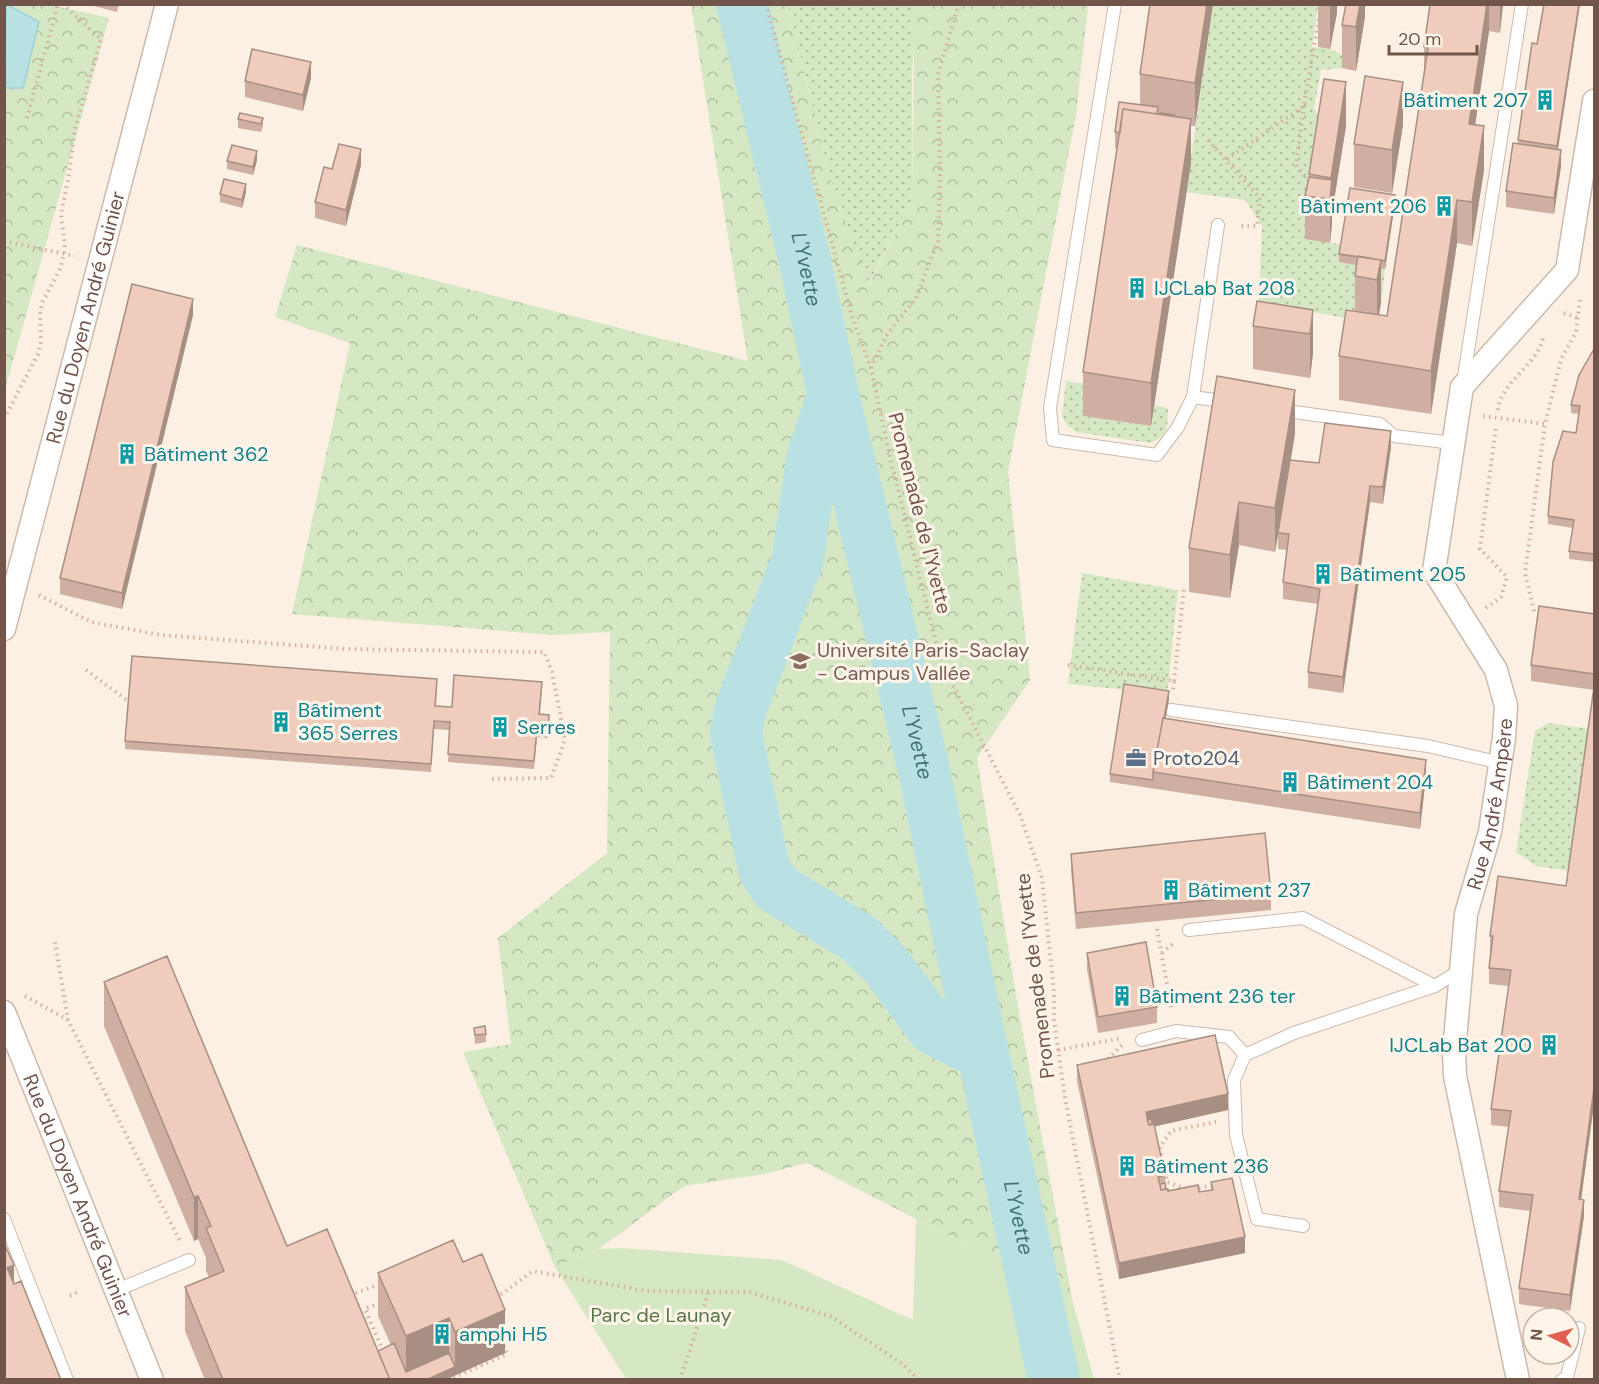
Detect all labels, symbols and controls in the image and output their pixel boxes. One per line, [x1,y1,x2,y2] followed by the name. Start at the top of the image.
[1389,18,1478,56] scale bar
[1398,27,1441,51] text: 20 m
[1403,87,1528,113] place label: Bâtiment 207
[1533,88,1557,112] building icon: Bâtiment 207
[40,188,131,447] street label: Rue du Doyen André Guinier
[1300,193,1427,219] place label: Bâtiment 206
[1432,194,1456,218] building icon: Bâtiment 206
[784,229,828,309] water label: L'Yvette
[1154,275,1295,301] place label: IJCLab Bat 208
[1125,276,1149,300] building icon: IJCLab Bat 208
[882,410,958,616] street label: Promenade de l'Yvette
[144,441,269,467] place label: Bâtiment 362
[115,442,139,466] building icon: Bâtiment 362
[1340,561,1466,587] place label: Bâtiment 205
[1311,562,1335,586] building icon: Bâtiment 205
[817,637,1029,686] place label: Université Paris-Saclay - Campus Vallée
[788,649,812,673] school or university icon: Université Paris-Saclay - Campus Vallée
[298,697,398,746] place label: Bâtiment 365 Serres
[895,703,940,782] water label: L'Yvette
[269,710,293,734] building icon: Bâtiment 365 Serres
[517,714,576,740] place label: Serres
[488,715,512,739] building icon: Serres
[1461,717,1518,893] street label: Rue André Ampère
[1153,745,1240,771] place label: Proto204
[1124,746,1148,770] office icon: Proto204
[1307,769,1433,795] place label: Bâtiment 204
[1278,770,1302,794] building icon: Bâtiment 204
[1010,872,1060,1080] street label: Promenade de l'Yvette
[1188,877,1311,903] place label: Bâtiment 237
[1159,878,1183,902] building icon: Bâtiment 237
[1139,983,1296,1009] place label: Bâtiment 236 ter
[1110,984,1134,1008] building icon: Bâtiment 236 ter
[1389,1032,1532,1058] place label: IJCLab Bat 200
[1537,1033,1561,1057] building icon: IJCLab Bat 200
[17,1070,138,1321] street label: Rue du Doyen André Guinier
[1144,1153,1269,1179] place label: Bâtiment 236
[1115,1154,1139,1178] building icon: Bâtiment 236
[997,1178,1040,1257] water label: L'Yvette
[590,1302,732,1328] park label: Parc de Launay
[1521,1306,1581,1366] north arrow
[459,1321,548,1347] place label: amphi H5
[430,1322,454,1346] building icon: amphi H5
[1526,1328,1548,1341] text: N

